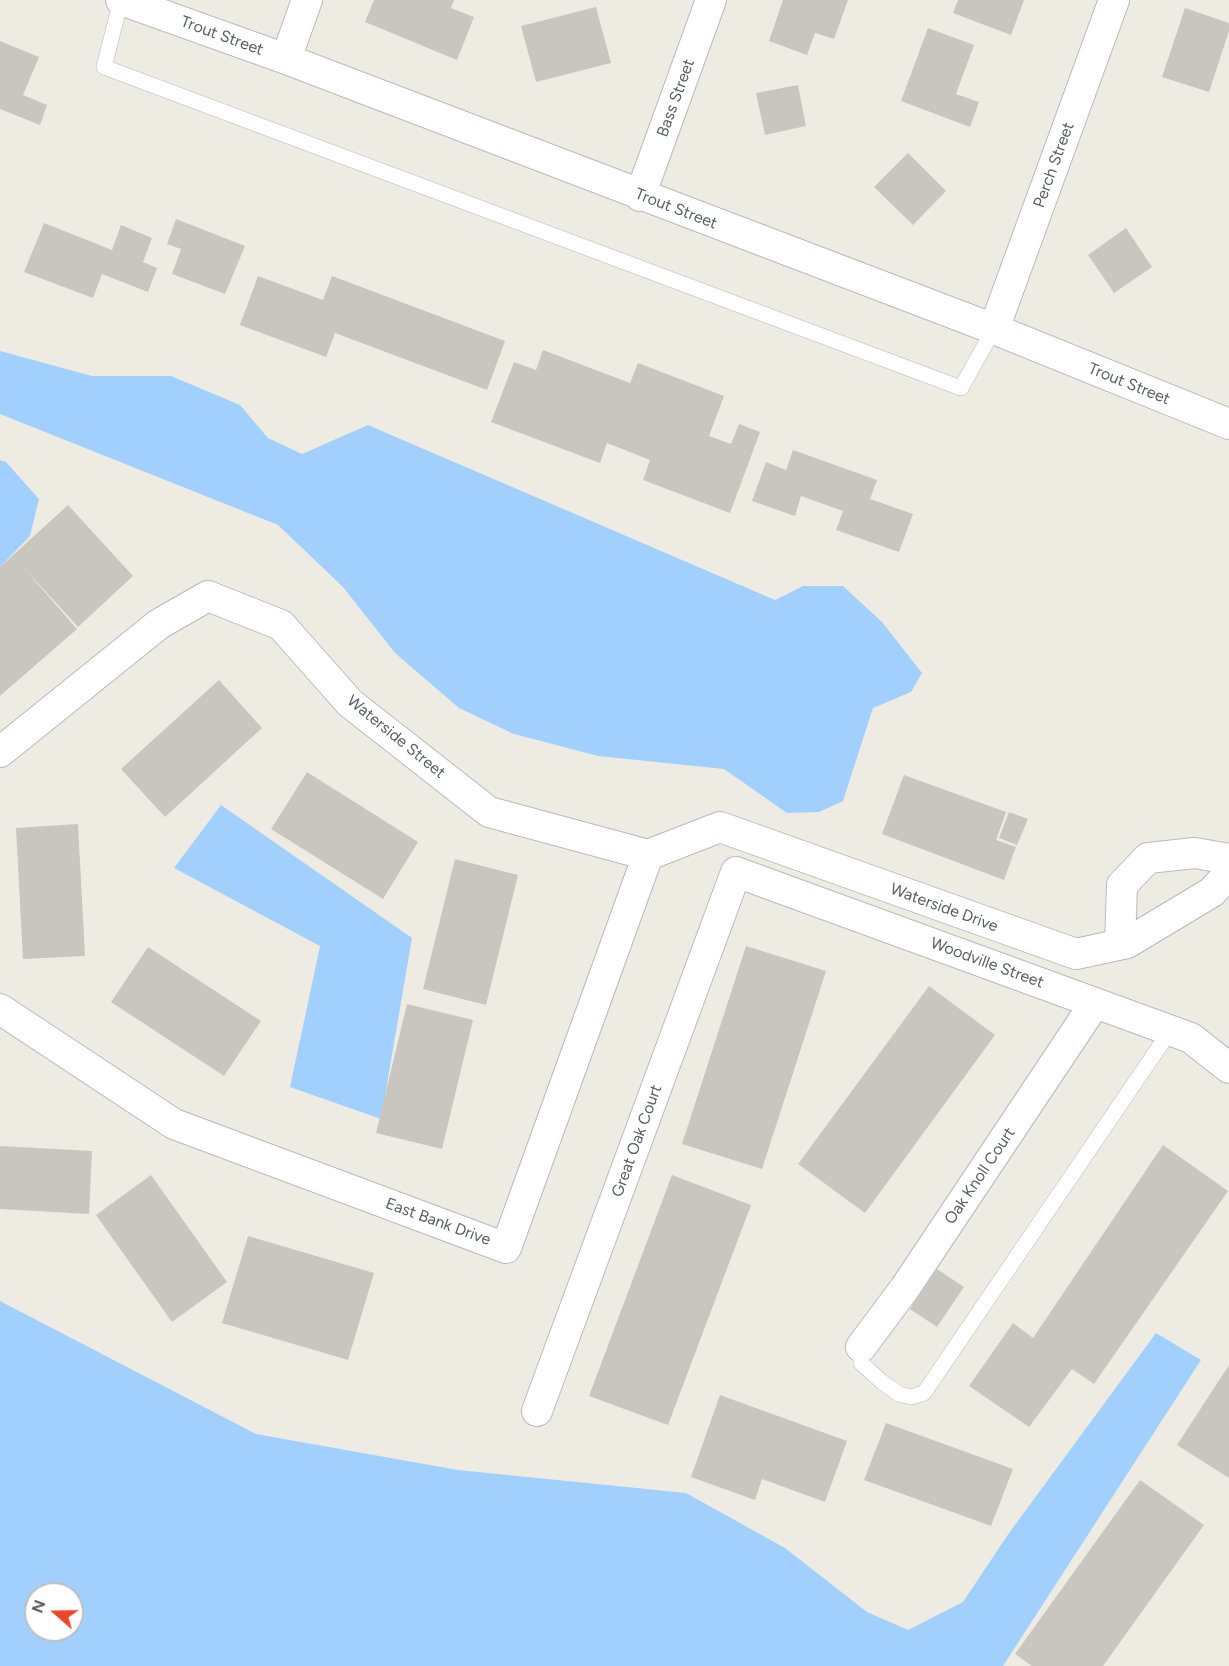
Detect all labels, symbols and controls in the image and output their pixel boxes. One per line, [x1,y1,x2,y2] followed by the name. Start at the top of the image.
[178,12,266,60] street label: Trout Street
[653,56,699,140] street label: Bass Street
[1030,120,1078,210] street label: Perch Street
[632,185,720,233] street label: Trout Street
[1085,359,1173,409] street label: Trout Street
[343,691,449,783] street label: Waterside Street
[888,880,1000,936] street label: Waterside Drive
[928,934,1046,992] street label: Woodville Street
[608,1082,666,1200] street label: Great Oak Court
[941,1124,1019,1228] street label: Oak Knoll Court
[383,1194,493,1250] street label: East Bank Drive
[24,1582,84,1642] north arrow
[27,1597,50,1615] text: N

